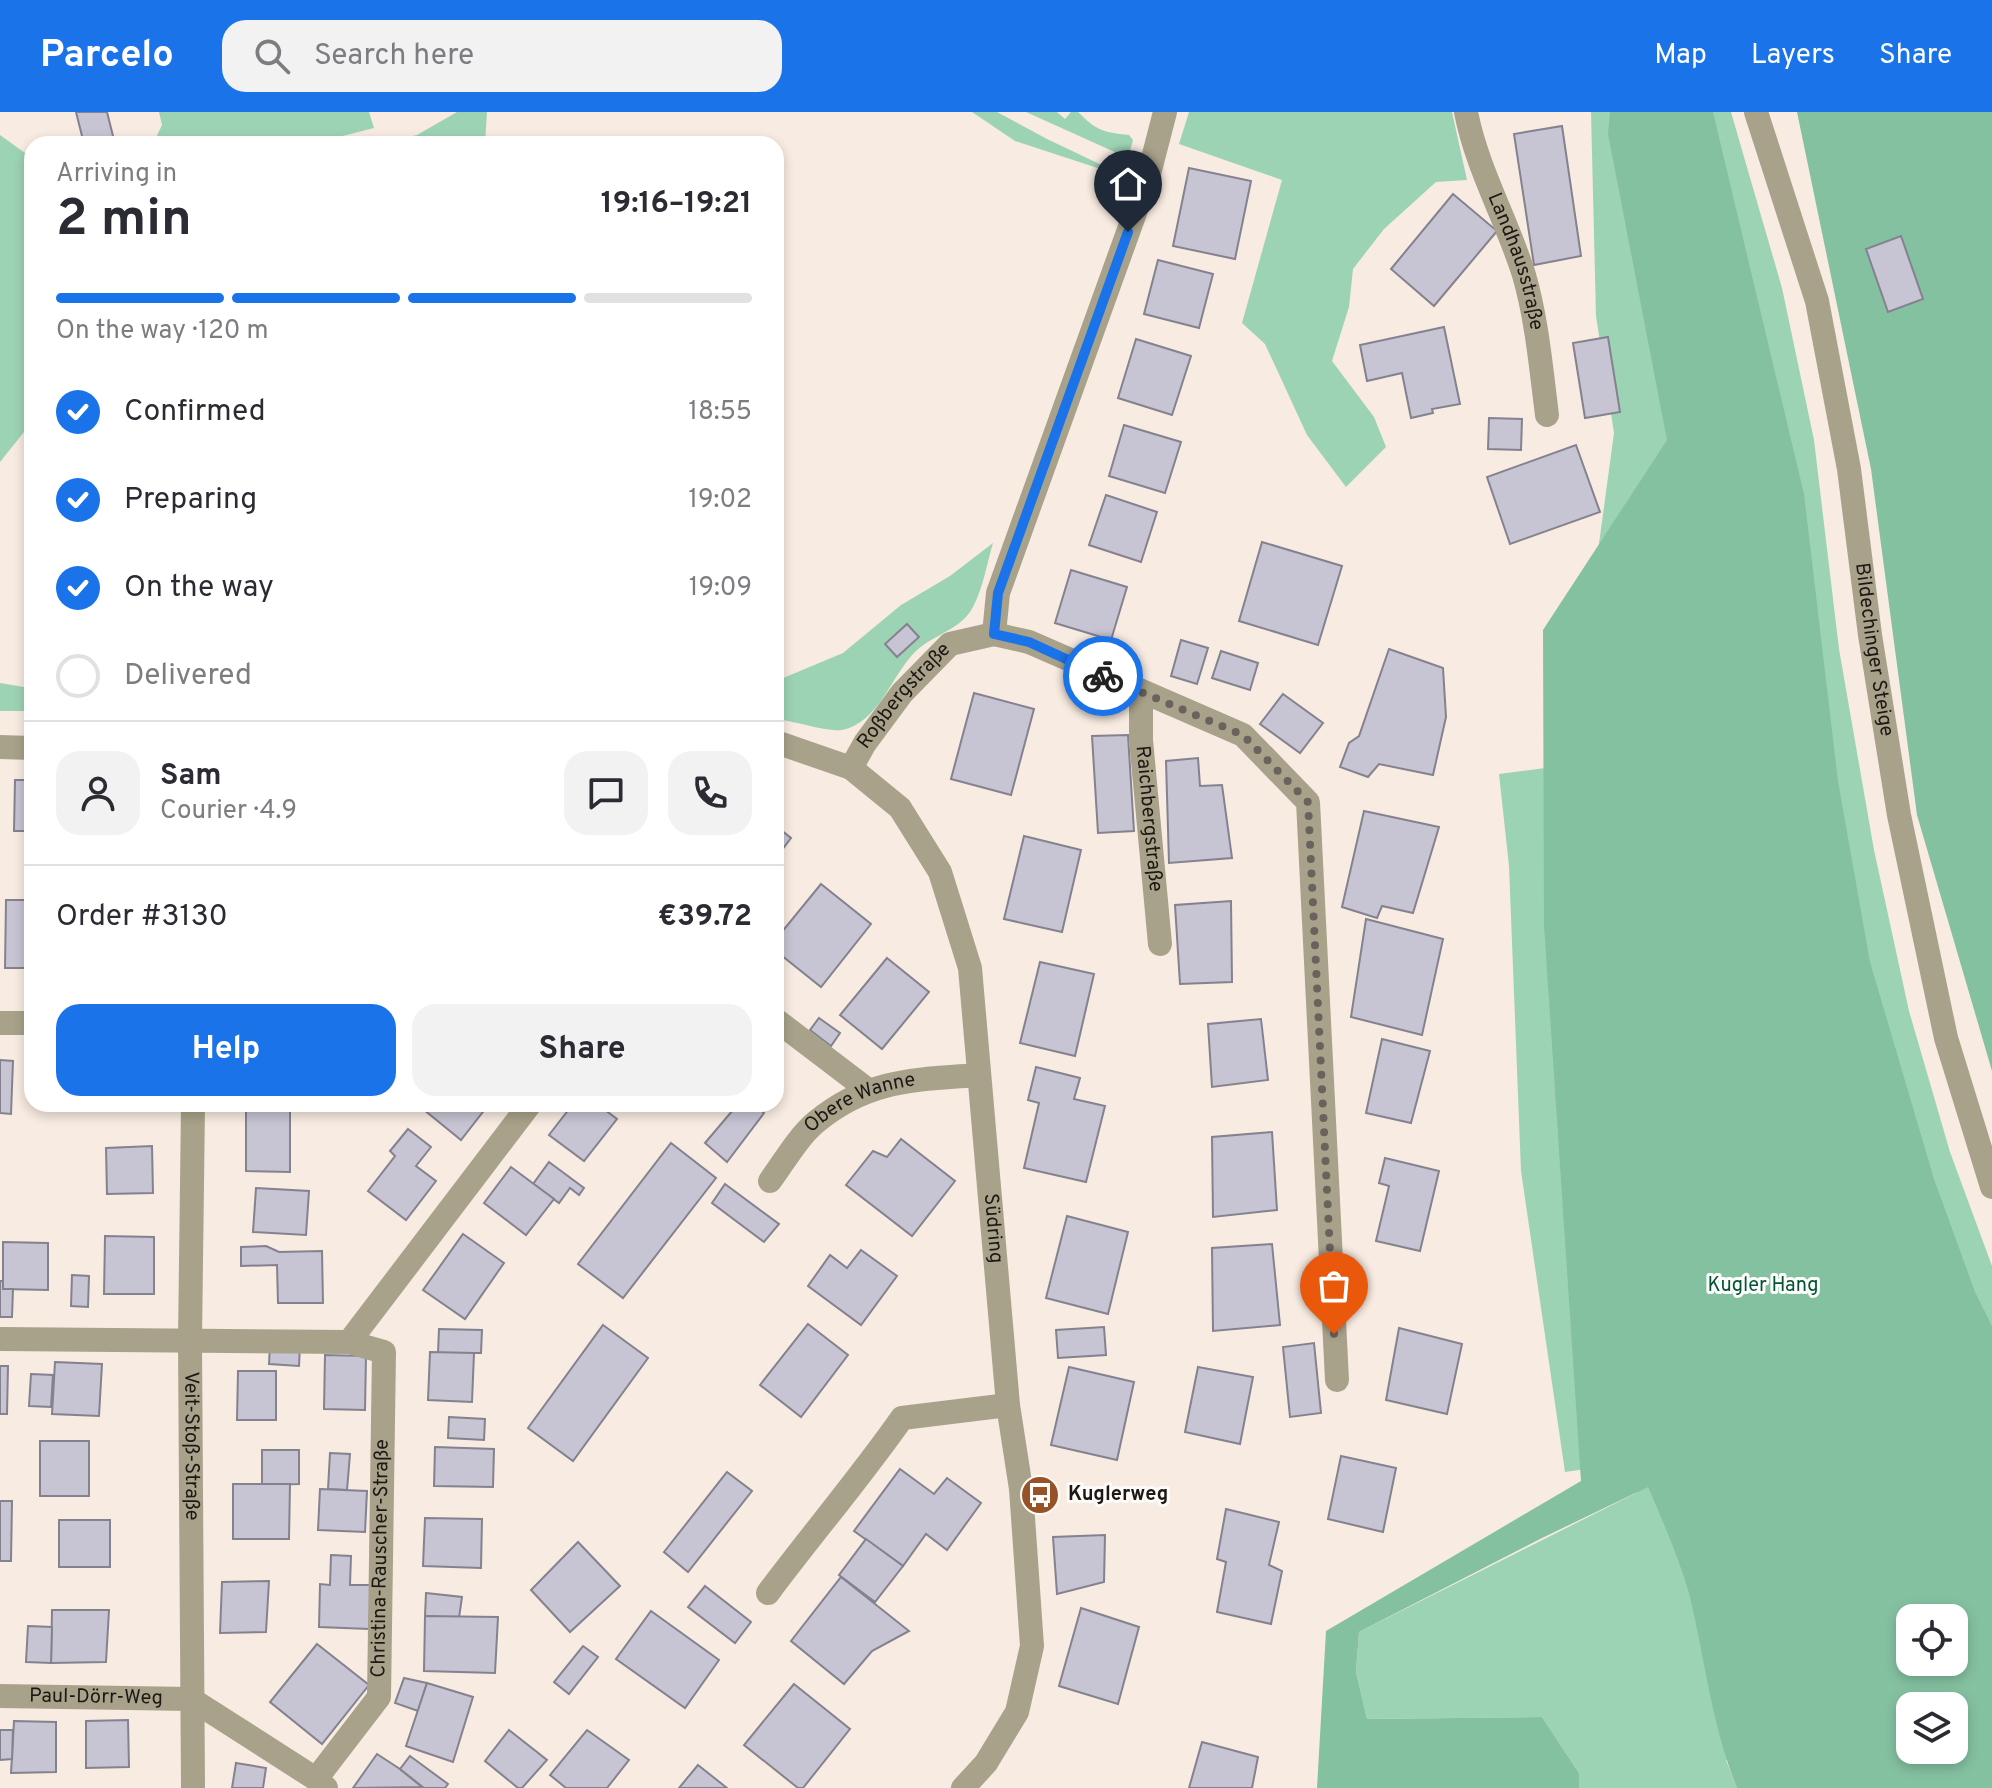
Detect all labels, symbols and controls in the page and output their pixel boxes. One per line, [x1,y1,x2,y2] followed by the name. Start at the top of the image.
[222,20,782,92] search box
[40,32,174,81] text: Parcelo
[250,34,294,78] icon: search
[314,38,474,75] text: Search here
[1654,38,1707,74] text: Map
[1751,38,1835,74] text: Layers
[1879,38,1952,74] text: Share
[1094,150,1162,232] pin
[56,158,177,191] text: Arriving in
[1106,162,1150,206] icon: home
[601,186,752,223] text: 19:16–19:21
[56,188,192,254] text: 2 min
[1481,189,1549,332] street label: Landhausstraße
[56,315,269,348] text: On the way · 120 m
[56,390,100,434] icon: check
[124,394,266,431] text: Confirmed
[688,396,752,429] text: 18:55
[56,478,100,522] icon: check
[124,482,257,519] text: Preparing
[688,484,752,517] text: 19:02
[1848,561,1899,738] street label: Bildechinger Steige
[56,566,100,610] icon: check
[124,570,274,607] text: On the way
[689,572,752,605] text: 19:09
[1063,636,1143,716] courier
[852,637,957,754] street label: Roßbergstraße
[1081,654,1125,698] icon: bike
[124,658,252,695] text: Delivered
[1129,744,1168,893] street label: Raichbergstraße
[56,751,140,835] button: person
[564,751,648,835] button: chat
[668,751,752,835] button: phone
[160,758,222,795] text: Sam
[160,795,297,828] text: Courier · 4.9
[56,899,228,936] text: Order #3130
[658,899,752,936] text: €39.72
[56,1004,396,1096] button: Help
[412,1004,752,1096] button: Share
[799,1067,917,1139] street label: Obere Wanne
[977,1192,1009,1264] street label: Südring
[1300,1252,1368,1334] pin
[1312,1264,1356,1308] icon: bag
[1707,1273,1819,1299] park label: Kugler Hang
[177,1371,204,1521] street label: Veit-Stoß-Straße
[366,1439,396,1678] street label: Christina-Rauscher-Straße
[1019,1474,1061,1516] bus stop icon: Kuglerweg
[1068,1482,1168,1508] place label: Kuglerweg
[1896,1604,1968,1764] map controls
[1896,1604,1968,1676] button: locate
[29,1683,163,1712] street label: Paul-Dörr-Weg
[1896,1692,1968,1764] button: layers

